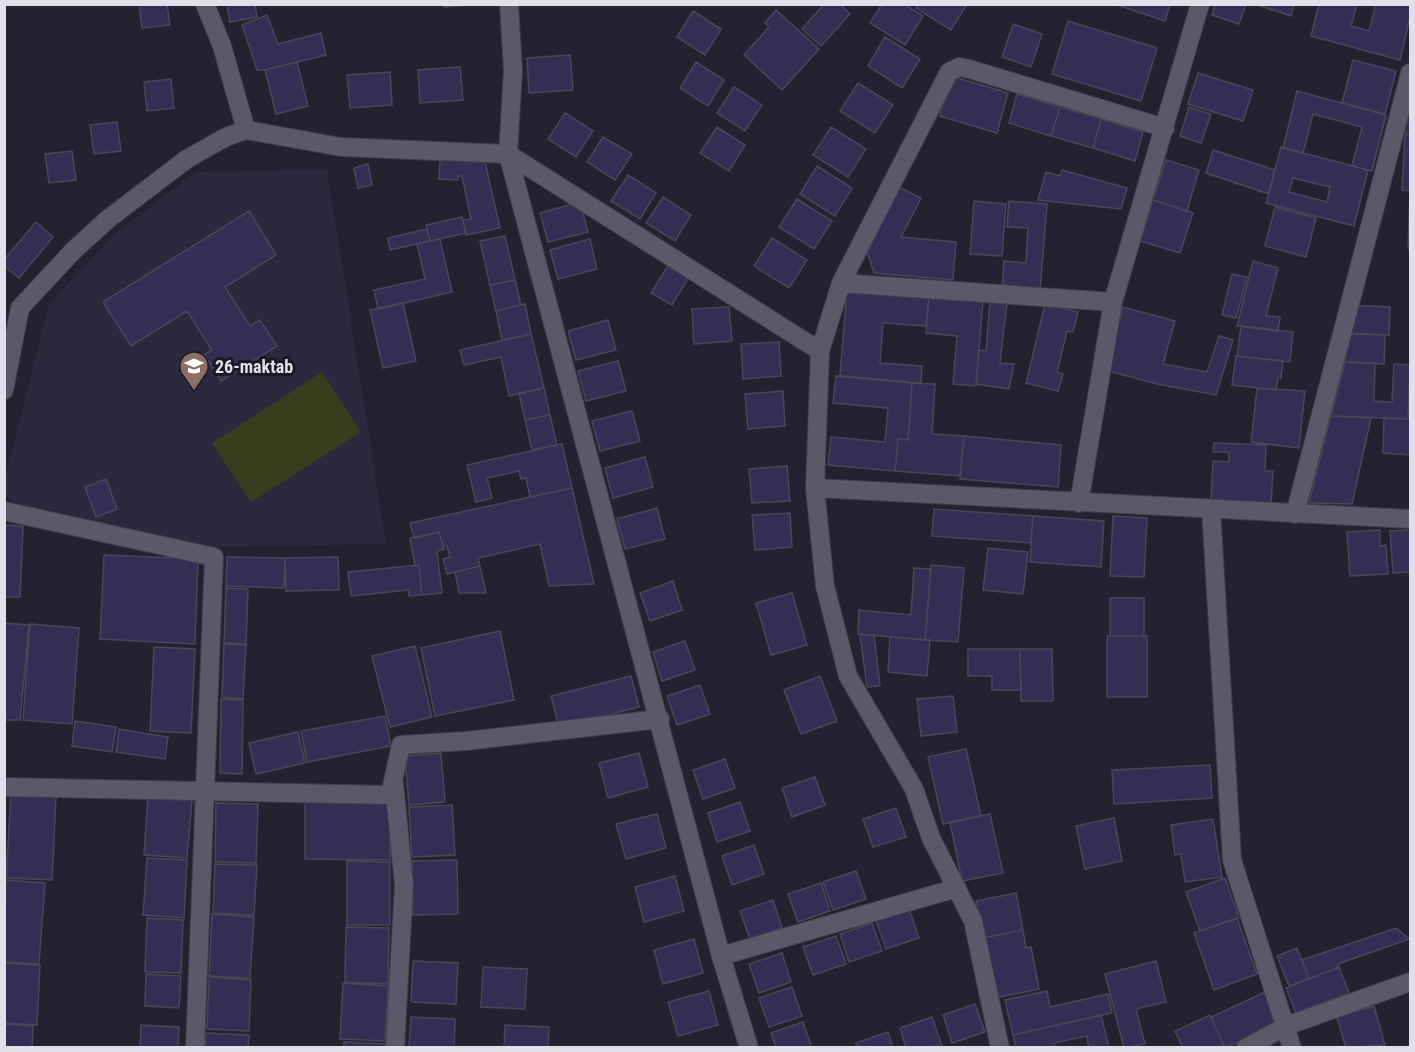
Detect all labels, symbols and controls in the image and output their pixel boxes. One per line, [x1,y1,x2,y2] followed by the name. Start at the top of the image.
[178,350,210,392] school or university icon: 26-maktab
[215,356,293,377] place label: 26-maktab

